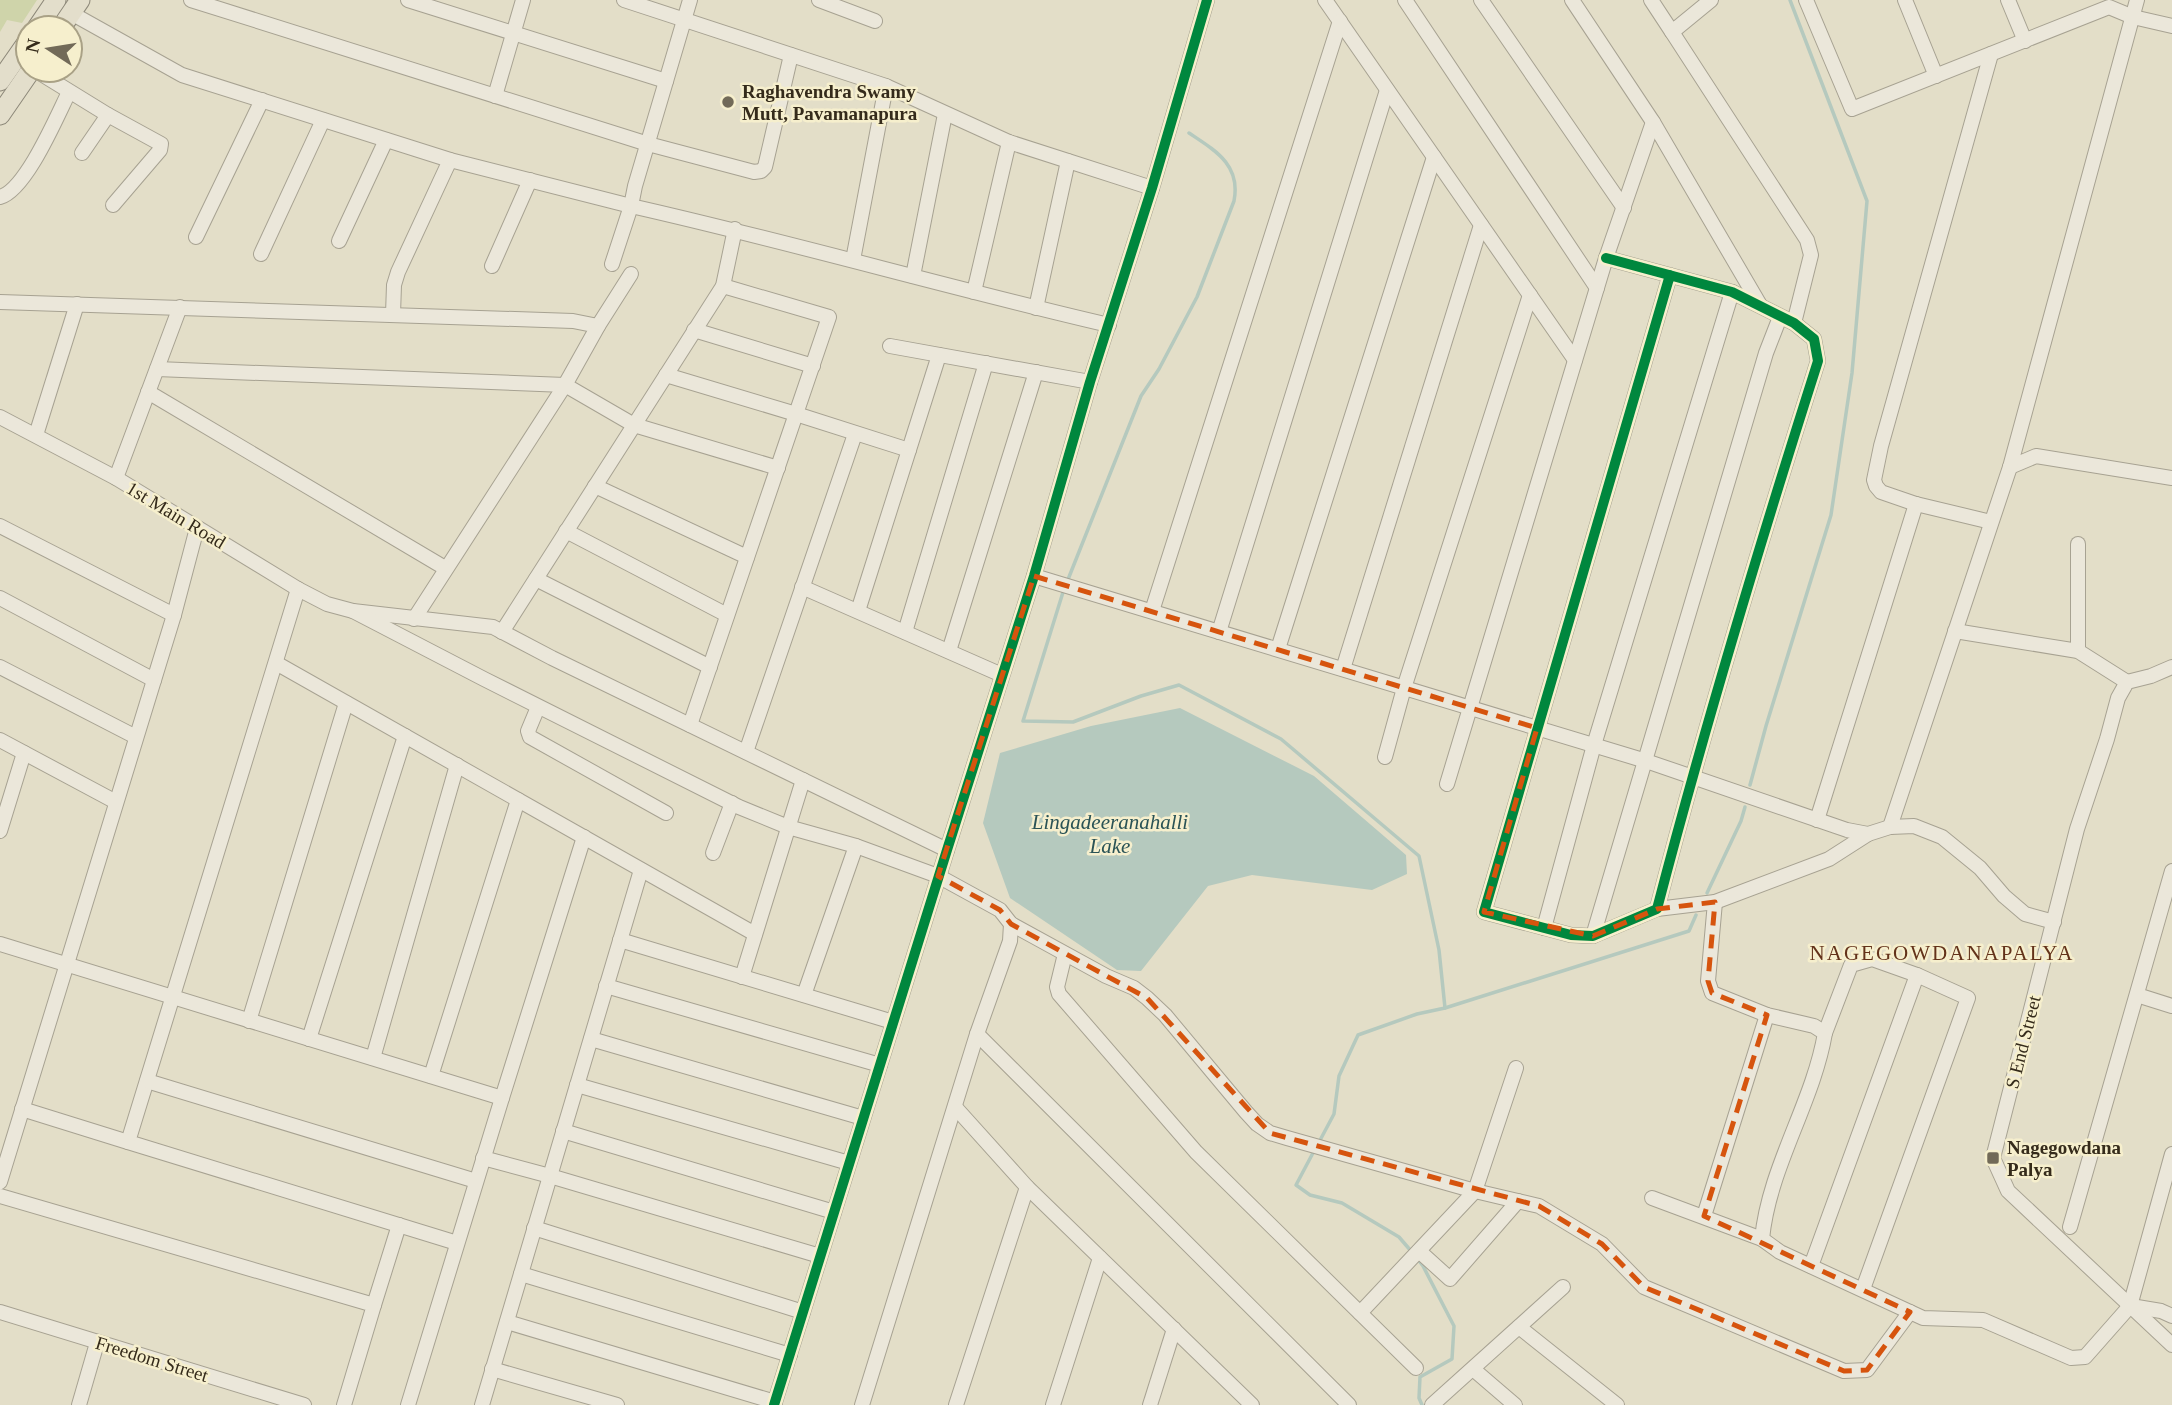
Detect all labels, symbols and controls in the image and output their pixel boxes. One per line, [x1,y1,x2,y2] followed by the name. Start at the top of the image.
[14,14,84,84] north arrow
[21,36,45,54] text: N
[742,81,918,124] place label: Raghavendra Swamy Mutt, Pavamanapura
[720,94,736,110] marker: Raghavendra Swamy Mutt, Pavamanapura
[123,477,230,553] street label: 1st Main Road
[1031,810,1188,858] water label: Lingadeeranahalli Lake
[1810,941,2074,965] district label: NAGEGOWDANAPALYA
[2001,993,2045,1091] street label: S End Street
[2007,1137,2122,1180] place label: Nagegowdana Palya
[1985,1150,2001,1166] marker: Nagegowdana Palya
[93,1332,212,1386] street label: Freedom Street

